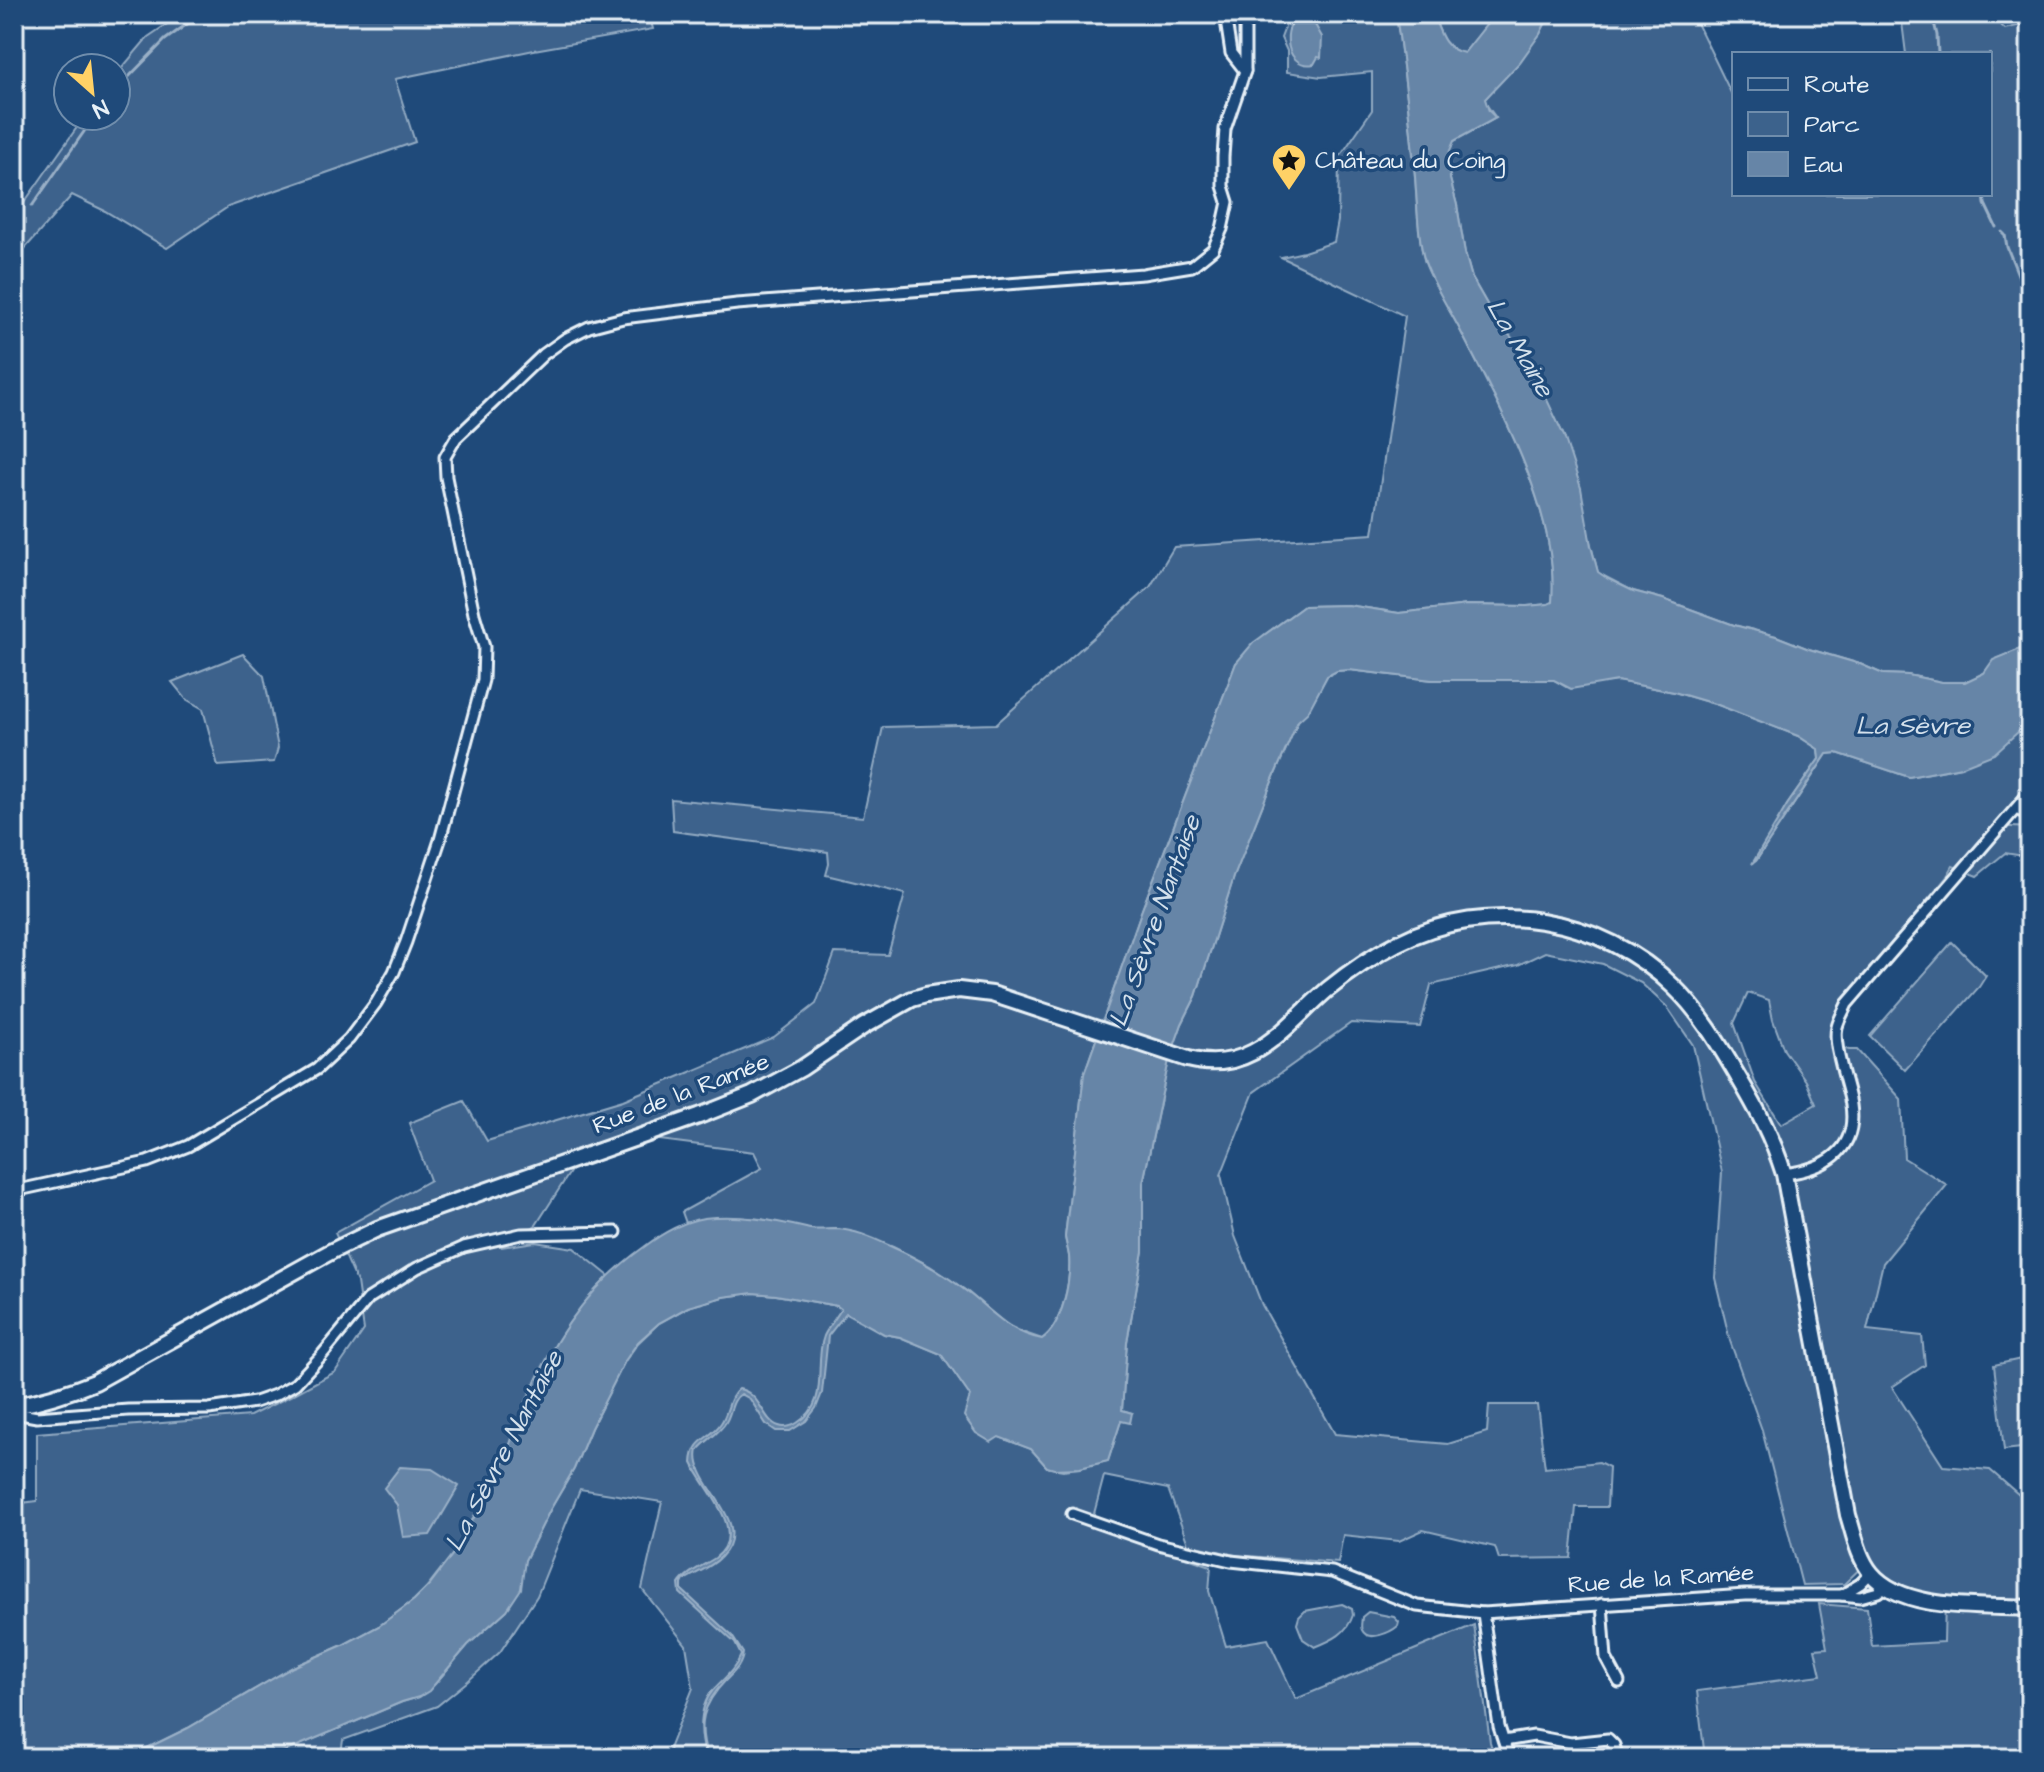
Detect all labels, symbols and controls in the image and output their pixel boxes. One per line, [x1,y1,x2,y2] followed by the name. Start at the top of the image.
[52,52,132,132] north arrow
[1732,52,1992,196] legend
[1804,68,1870,102] text: Route
[87,92,114,126] text: N
[1804,108,1860,142] text: Parc
[1270,142,1308,192] place icon: Château du Coing
[1315,144,1505,179] place label: Château du Coing
[1804,148,1843,182] text: Eau
[1478,292,1563,405] water label: La Maine
[1856,708,1972,744] water label: La Sèvre
[1100,809,1211,1031] water label: La Sèvre Nantaise
[588,1045,774,1143] street label: Rue de la Ramée
[436,1343,573,1557] water label: La Sèvre Nantaise
[1567,1556,1755,1602] street label: Rue de la Ramée

